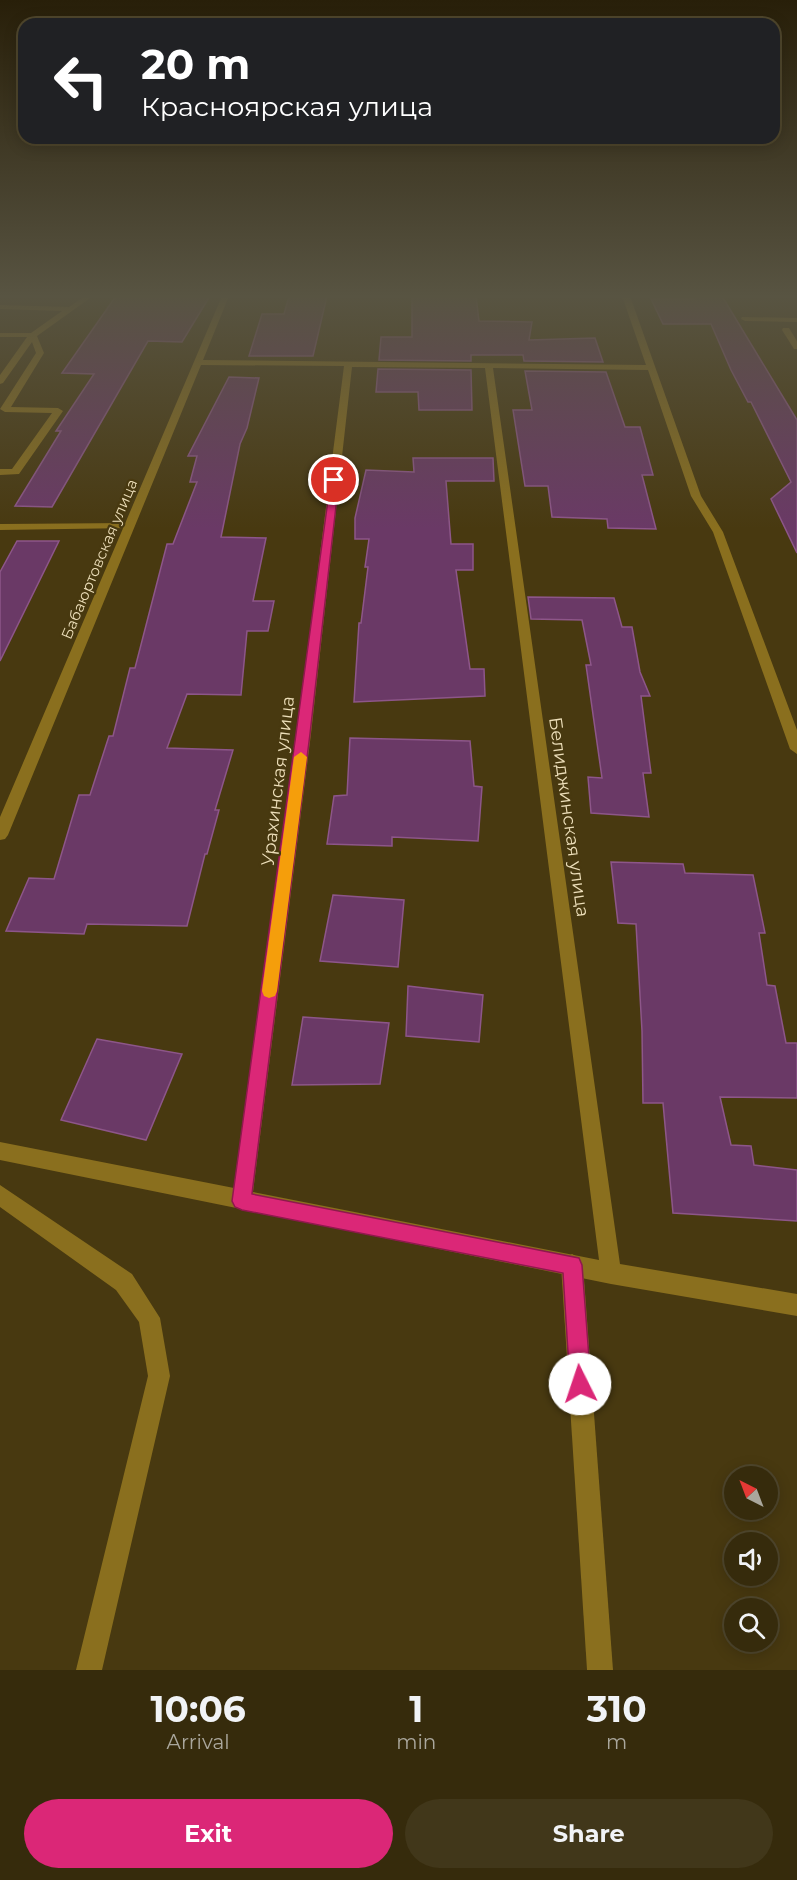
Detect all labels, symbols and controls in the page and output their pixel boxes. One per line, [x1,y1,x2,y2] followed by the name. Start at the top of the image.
[141,38,250,90] text: 20 m
[42,42,120,120] icon: left
[141,90,433,123] text: Красноярская улица
[308,454,359,505] pin
[317,463,350,496] icon: arrive
[57,476,141,642] street label: Бабаюртовская улица
[257,695,299,867] street label: Урахинская улица
[544,716,594,918] street label: Белиджинская улица
[548,1352,612,1416] position arrow
[724,1466,778,1520] north arrow
[724,1466,778,1652] map controls
[724,1532,778,1586] button: sound
[724,1598,778,1652] button: search
[150,1687,246,1731] text: 10:06
[409,1687,423,1731] text: 1
[587,1687,647,1731] text: 310
[167,1730,230,1754] text: Arrival
[396,1730,436,1754] text: min
[606,1730,627,1754] text: m
[24,1799,393,1868] button: Exit
[405,1799,773,1868] button: Share

